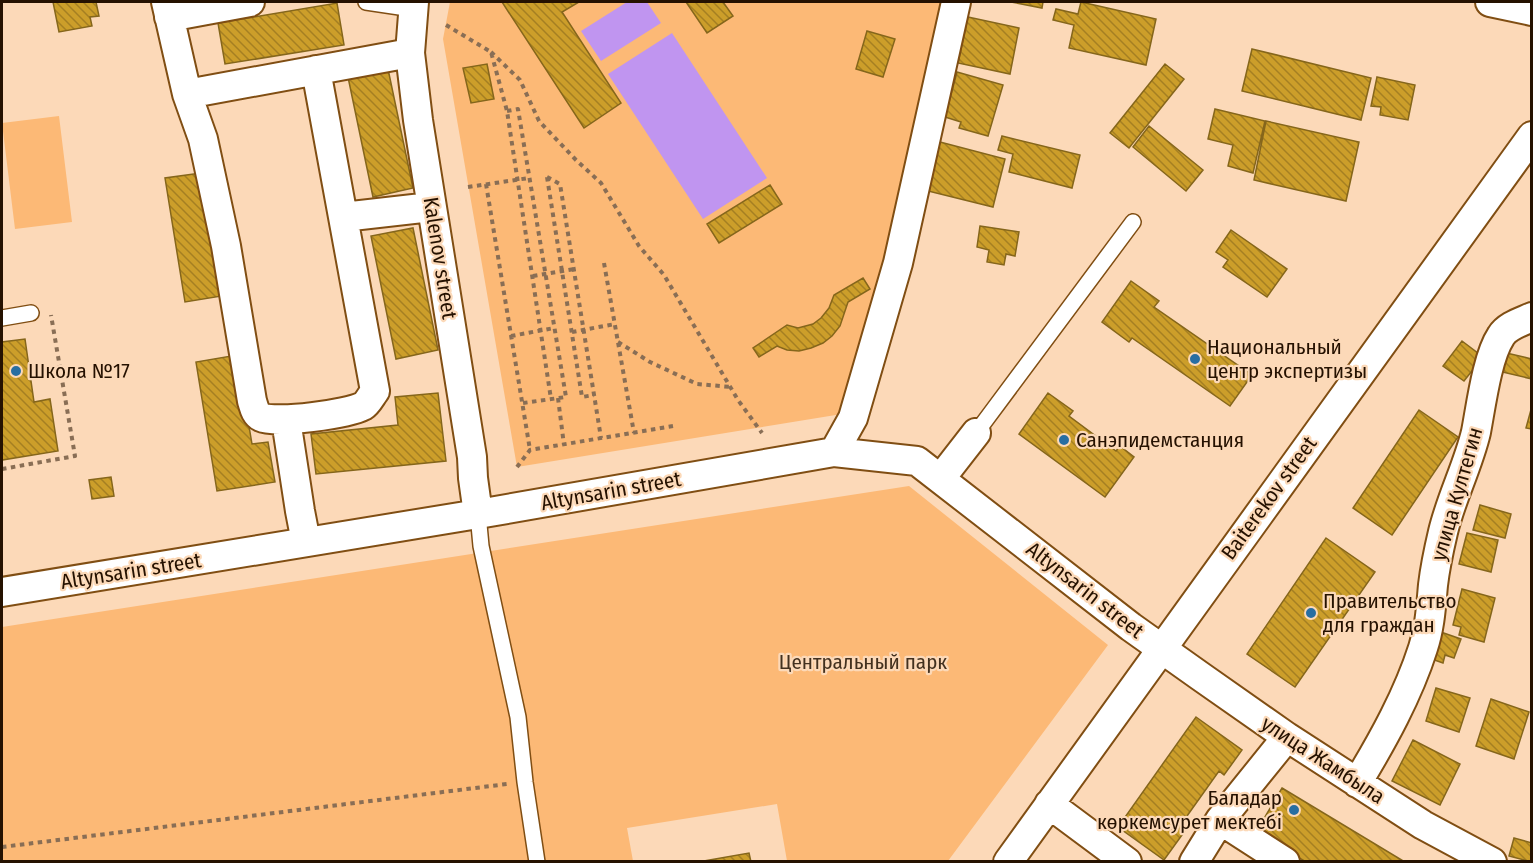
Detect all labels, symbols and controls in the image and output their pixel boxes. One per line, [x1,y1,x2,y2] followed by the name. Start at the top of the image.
[418,195,463,321] street label: Kalenov street
[1207,334,1367,384] place label: Национальный центр экспертизы
[1188,352,1202,366] marker: Национальный центр экспертизы
[28,358,130,384] place label: Школа №17
[9,364,23,378] marker: Школа №17
[1426,424,1488,564] street label: улица Култегин
[1076,427,1244,453] place label: Санэпидемстанция
[1216,431,1323,565] street label: Baiterekov street
[1057,433,1071,447] marker: Санэпидемстанция
[539,466,683,516] street label: Altynsarin street
[1021,536,1149,644] street label: Altynsarin street
[59,547,203,595] street label: Altynsarin street
[1323,588,1457,638] place label: Правительство для граждан
[1304,606,1318,620] marker: Правительство для граждан
[779,649,947,675] park label: Центральный парк
[1256,710,1390,810] street label: улица Жамбыла
[1097,785,1282,835] place label: Баладар көркемсурет мектебі
[1287,803,1301,817] marker: Баладар көркемсурет мектебі

